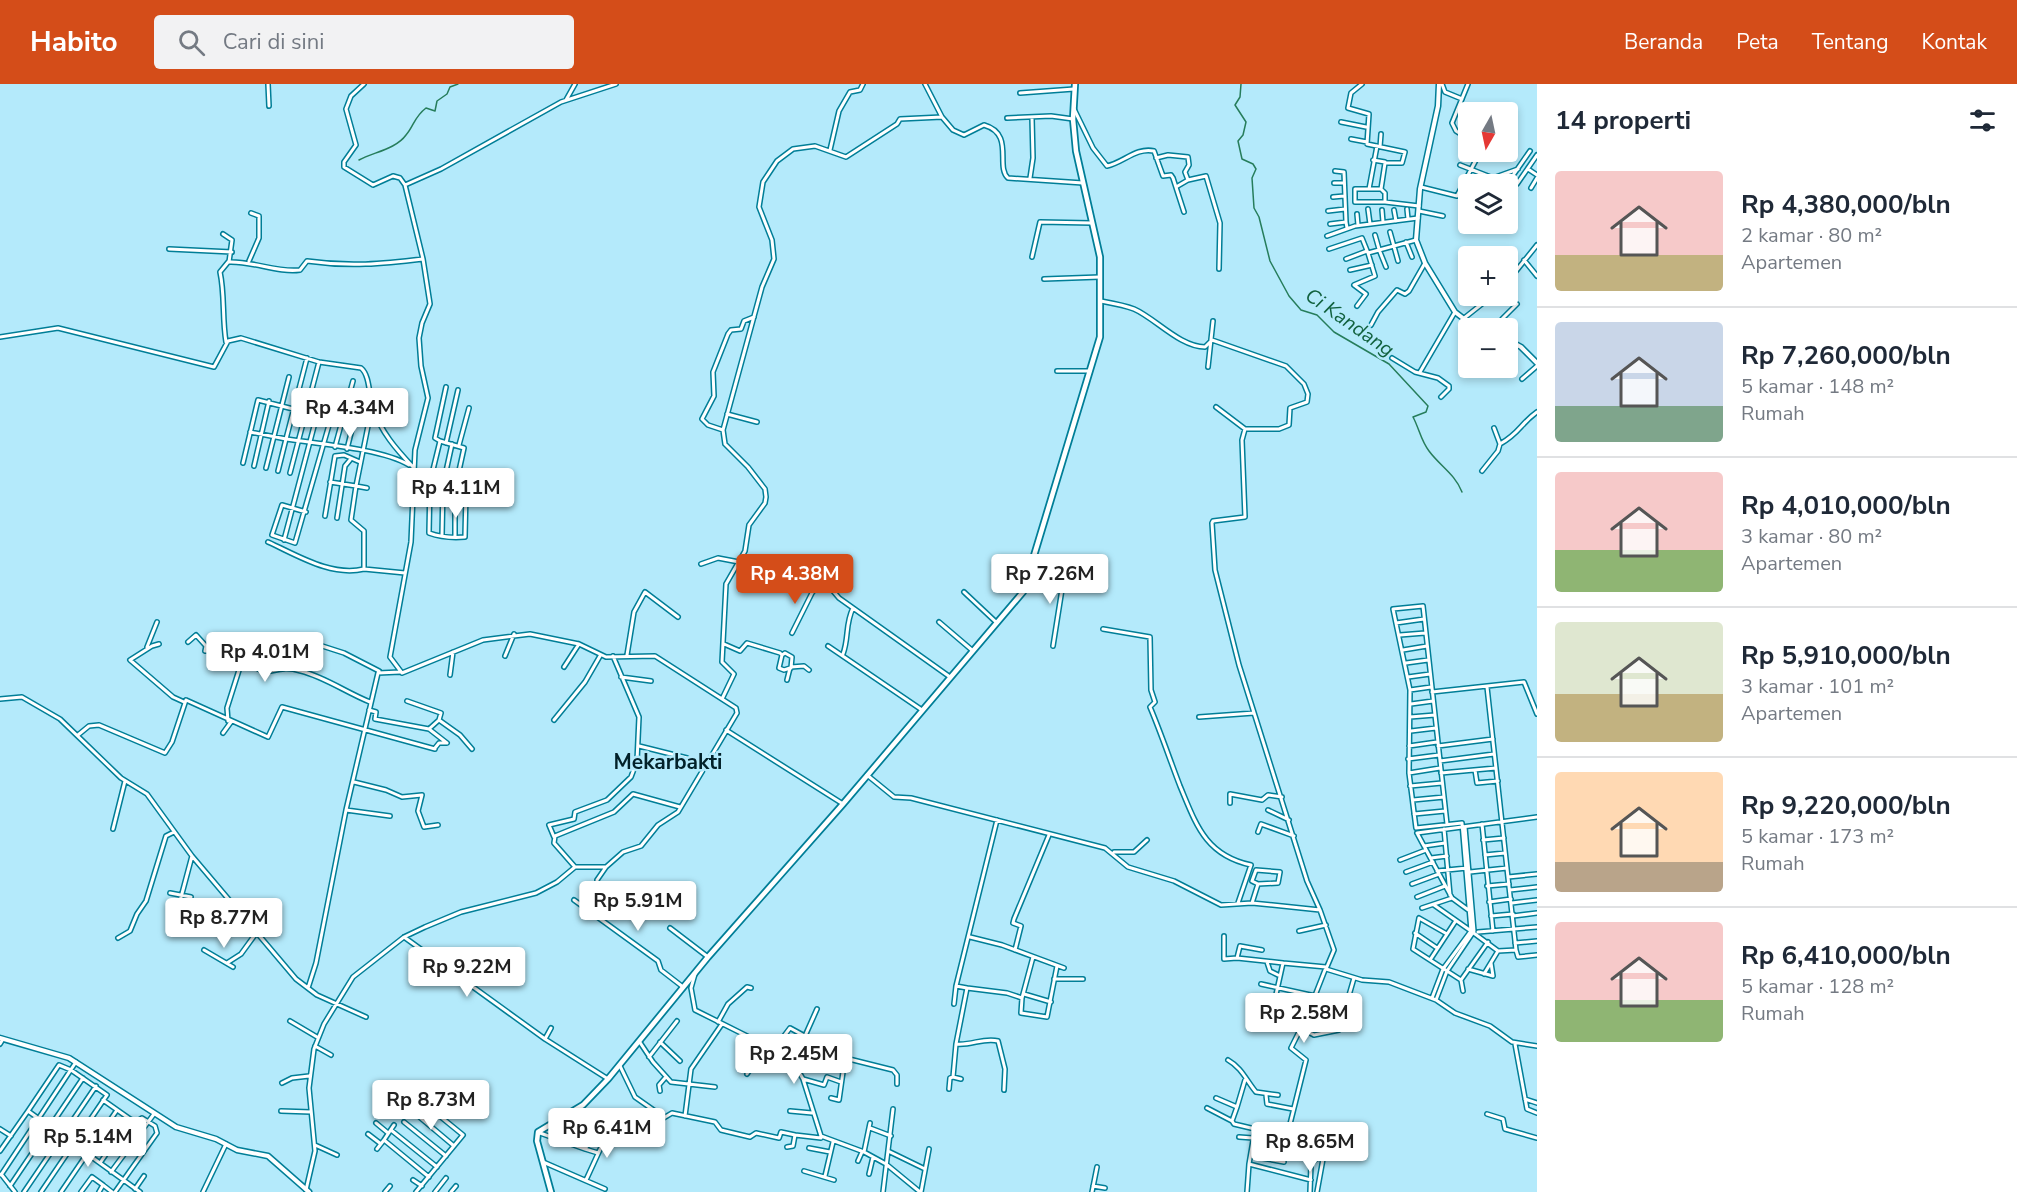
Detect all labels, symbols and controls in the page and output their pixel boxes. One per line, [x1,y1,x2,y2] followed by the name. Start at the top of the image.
[154,15,574,69] search box
[30,23,118,61] text: Habito
[175,26,208,59] icon: search
[223,27,324,57] text: Cari di sini
[1624,28,1703,56] text: Beranda
[1736,28,1779,56] text: Peta
[1812,28,1889,56] text: Tentang
[1922,28,1987,56] text: Kontak
[1458,102,1518,162] north arrow
[1458,102,1518,378] map controls
[1555,103,1691,138] text: 14 properti
[1966,104,1999,137] icon: filters
[1458,174,1518,234] button: layers
[1741,187,1951,222] text: Rp 4,380,000/bln
[1603,195,1675,267] icon: home
[1741,222,1882,249] text: 2 kamar · 80 m²
[1458,246,1518,306] button: +
[1741,249,1842,276] text: Apartemen
[1300,282,1400,363] water label: Ci Kandang
[1458,318,1518,378] button: −
[1741,338,1951,373] text: Rp 7,260,000/bln
[1603,346,1675,418] icon: home
[1741,373,1894,400] text: 5 kamar · 148 m²
[288,388,412,439] pin: Rp 4.34M
[305,394,395,421] text: Rp 4.34M
[1741,400,1805,427] text: Rumah
[394,468,518,519] pin: Rp 4.11M
[411,474,501,501] text: Rp 4.11M
[1741,488,1951,523] text: Rp 4,010,000/bln
[1603,496,1675,568] icon: home
[1741,523,1882,550] text: 3 kamar · 80 m²
[1741,550,1842,577] text: Apartemen
[733,554,857,605] pin: Rp 4.38M
[988,554,1112,605] pin: Rp 7.26M
[750,560,840,587] text: Rp 4.38M
[1005,560,1095,587] text: Rp 7.26M
[203,632,327,683] pin: Rp 4.01M
[220,638,310,665] text: Rp 4.01M
[1741,638,1951,673] text: Rp 5,910,000/bln
[1603,646,1675,718] icon: home
[1741,673,1894,700] text: 3 kamar · 101 m²
[1741,700,1842,727] text: Apartemen
[614,748,722,776] district label: Mekarbakti
[1741,788,1951,823] text: Rp 9,220,000/bln
[1603,796,1675,868] icon: home
[1741,823,1894,850] text: 5 kamar · 173 m²
[1741,850,1805,877] text: Rumah
[576,881,700,932] pin: Rp 5.91M
[593,887,683,914] text: Rp 5.91M
[162,898,286,949] pin: Rp 8.77M
[179,904,269,931] text: Rp 8.77M
[1741,938,1951,973] text: Rp 6,410,000/bln
[1603,946,1675,1018] icon: home
[405,947,529,998] pin: Rp 9.22M
[422,953,512,980] text: Rp 9.22M
[1741,973,1894,1000] text: 5 kamar · 128 m²
[1242,993,1366,1044] pin: Rp 2.58M
[1259,999,1349,1026] text: Rp 2.58M
[1741,1000,1805,1027] text: Rumah
[732,1034,856,1085] pin: Rp 2.45M
[749,1040,839,1067] text: Rp 2.45M
[369,1080,493,1131] pin: Rp 8.73M
[386,1086,476,1113] text: Rp 8.73M
[545,1108,669,1159] pin: Rp 6.41M
[562,1114,652,1141] text: Rp 6.41M
[26,1117,150,1168] pin: Rp 5.14M
[1248,1122,1372,1173] pin: Rp 8.65M
[43,1123,133,1150] text: Rp 5.14M
[1265,1128,1355,1155] text: Rp 8.65M

